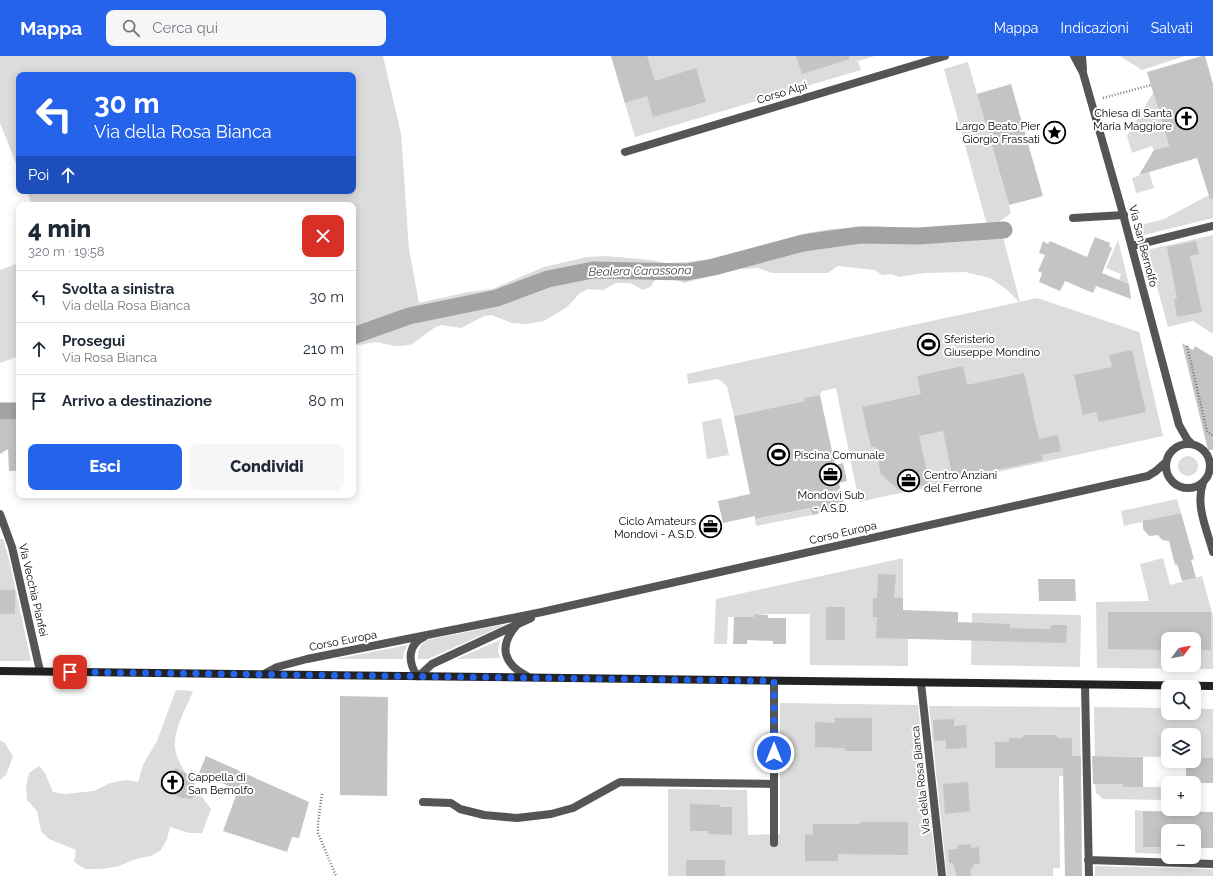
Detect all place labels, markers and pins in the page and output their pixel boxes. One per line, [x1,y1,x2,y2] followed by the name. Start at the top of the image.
[1174,106,1200,132] church icon: Chiesa di Santa Maria Maggiore
[1093,107,1173,133] place label: Chiesa di Santa Maria Maggiore
[1042,119,1068,145] place icon: Largo Beato Pier Giorgio Frassati
[956,120,1040,146] place label: Largo Beato Pier Giorgio Frassati
[916,332,942,358] sports icon: Sferisterio Giuseppe Mondino
[944,333,1041,359] place label: Sferisterio Giuseppe Mondino
[765,442,791,468] sports icon: Piscina Comunale
[794,449,885,462] place label: Piscina Comunale
[818,462,844,488] office icon: Mondovì Sub - A.S.D.
[895,468,921,494] office icon: Centro Anziani del Ferrone
[924,469,997,495] place label: Centro Anziani del Ferrone
[798,489,865,515] place label: Mondovì Sub - A.S.D.
[698,514,724,540] office icon: Ciclo Amateurs Mondovì - A.S.D.
[614,515,696,541] place label: Ciclo Amateurs Mondovì - A.S.D.
[53,655,87,689] pin
[160,770,186,796] church icon: Cappella di San Bernolfo
[188,771,254,797] place label: Cappella di San Bernolfo

